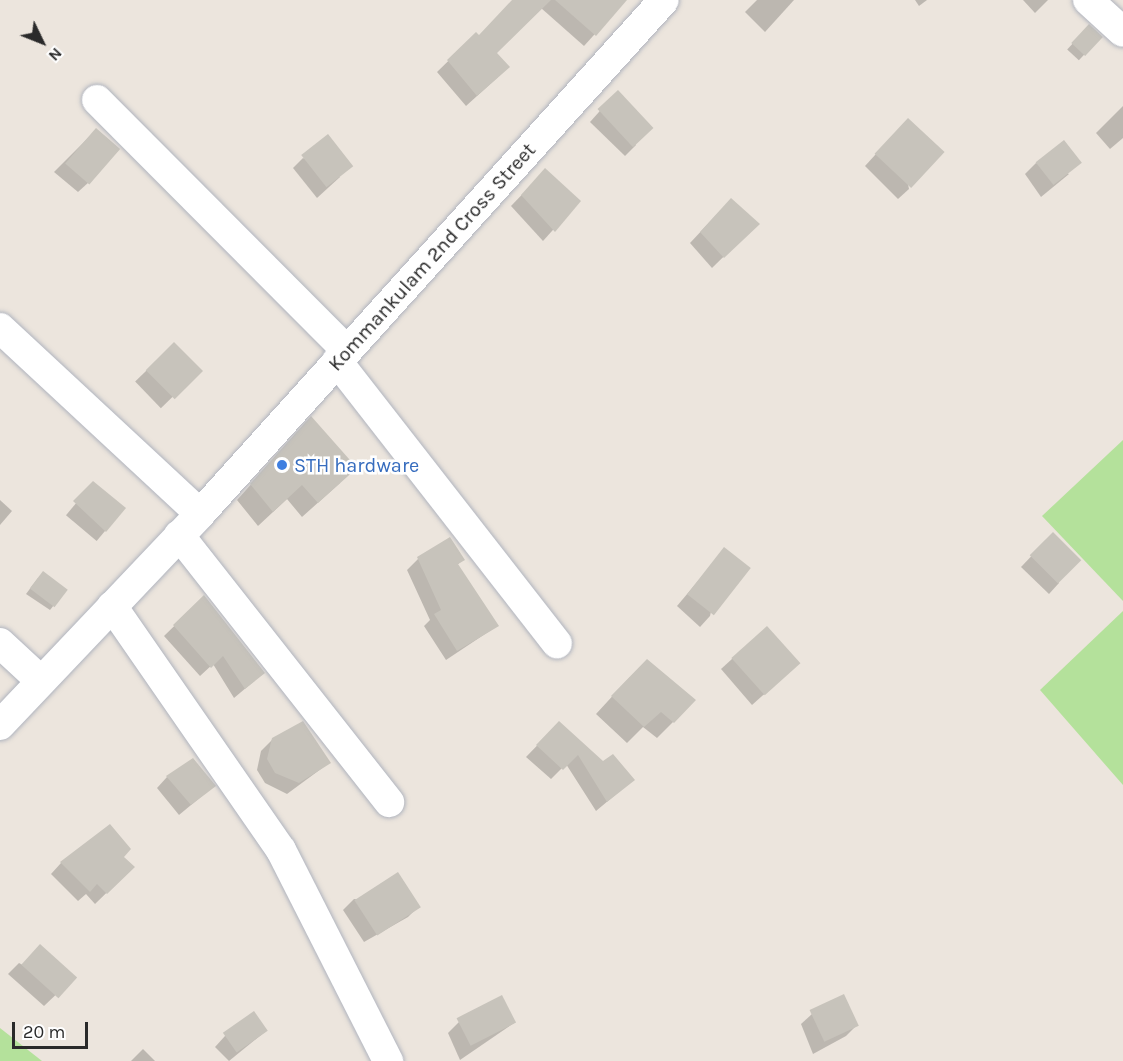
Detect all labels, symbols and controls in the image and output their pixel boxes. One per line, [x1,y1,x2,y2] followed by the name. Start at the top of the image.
[12,12,72,72] north arrow
[45,44,66,65] text: N
[323,138,541,376] street label: Kommankulam 2nd Cross Street
[294,453,419,477] place label: STH hardware
[275,458,289,472] marker: STH hardware
[15,1010,92,1048] scale bar
[23,1021,65,1043] text: 20 m

